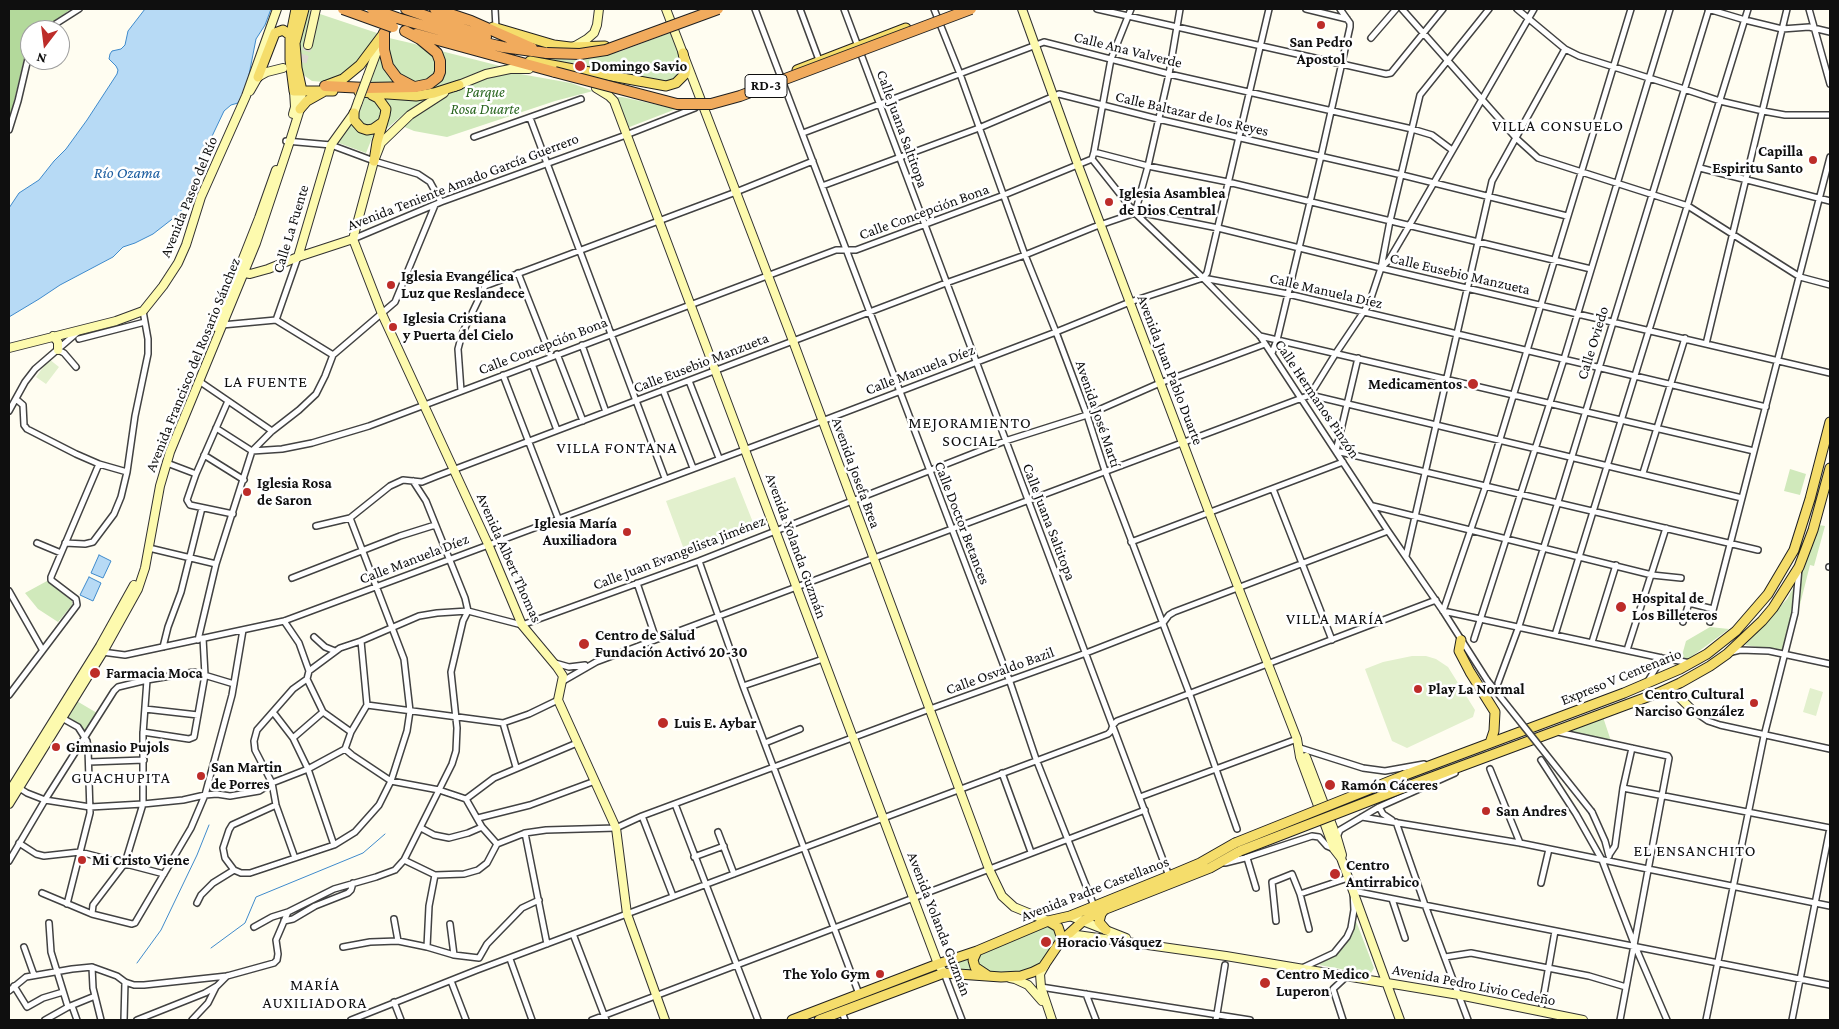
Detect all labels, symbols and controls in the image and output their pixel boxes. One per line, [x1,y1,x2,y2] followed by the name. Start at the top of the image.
[1315,19,1327,31] marker: San Pedro Apostol
[20,20,70,70] north arrow
[1072,28,1184,72] street label: Calle Ana Valverde
[1290,33,1352,68] place label: San Pedro Apostol
[35,50,48,67] text: N
[591,57,687,75] place label: Domingo Savio
[573,59,587,73] marker: Domingo Savio
[872,68,932,190] street label: Calle Juana Saltitopa
[745,74,787,98] road number: RD-3
[451,83,519,118] park label: Parque Rosa Duarte
[1114,88,1270,140] street label: Calle Baltazar de los Reyes
[1490,116,1626,136] district label: VILLA CONSUELO
[345,129,581,235] street label: Avenida Teniente Amado García Guerrero
[156,134,222,260] street label: Avenida Paseo del Río
[1712,142,1803,177] place label: Capilla Espiritu Santo
[1807,154,1819,166] marker: Capilla Espiritu Santo
[94,163,160,183] water label: Río Ozama
[857,180,991,244] street label: Calle Concepción Bona
[269,183,313,275] street label: Calle La Fuente
[1119,184,1225,219] place label: Iglesia Asamblea de Dios Central
[1103,196,1115,208] marker: Iglesia Asamblea de Dios Central
[1388,249,1532,299] street label: Calle Eusebio Manzueta
[142,255,244,475] street label: Avenida Francisco del Rosario Sánchez
[401,267,525,302] place label: Iglesia Evangélica Luz que Reslandece
[1268,269,1384,313] street label: Calle Manuela Díez
[385,279,397,291] marker: Iglesia Evangélica Luz que Reslandece
[1133,292,1207,448] street label: Avenida Juan Pablo Duarte
[1573,304,1613,382] street label: Calle Oviedo
[403,309,514,344] place label: Iglesia Cristiana y Puerta del Cielo
[476,313,610,379] street label: Calle Concepción Bona
[387,321,399,333] marker: Iglesia Cristiana y Puerta del Cielo
[631,329,771,397] street label: Calle Eusebio Manzueta
[1271,336,1363,462] street label: Calle Hermanos Pinzón
[863,341,977,399] street label: Calle Manuela Díez
[1071,358,1125,470] street label: Avenida José Martí
[223,372,309,392] district label: LA FUENTE
[1368,375,1462,393] place label: Medicamentos
[1466,377,1480,391] marker: Medicamentos
[907,413,1033,451] district label: MEJORAMIENTO SOCIAL
[828,415,884,531] street label: Avenida Josefa Brea
[555,438,679,458] district label: VILLA FONTANA
[930,459,994,587] street label: Calle Doctor Betances
[1018,461,1080,583] street label: Calle Juana Saltitopa
[761,471,831,621] street label: Avenida Yolanda Guzmán
[257,474,332,509] place label: Iglesia Rosa de Saron
[241,486,253,498] marker: Iglesia Rosa de Saron
[472,491,546,625] street label: Avenida Albert Thomas
[590,512,768,594] street label: Calle Juan Evangelista Jiménez
[534,514,617,549] place label: Iglesia María Auxiliadora
[621,526,633,538] marker: Iglesia María Auxiliadora
[357,530,471,588] street label: Calle Manuela Díez
[1632,589,1717,624] place label: Hospital de Los Billeteros
[1614,600,1628,614] marker: Hospital de Los Billeteros
[1285,609,1385,629] district label: VILLA MARÍA
[595,626,748,661] place label: Centro de Salud Fundación Activó 20-30
[577,637,591,651] marker: Centro de Salud Fundación Activó 20-30
[943,643,1057,699] street label: Calle Osvaldo Bazil
[1558,645,1684,709] street label: Expreso V Centenario
[106,664,203,682] place label: Farmacia Moca
[88,666,102,680] marker: Farmacia Moca
[1428,680,1525,698] place label: Play La Normal
[1412,683,1424,695] marker: Play La Normal
[1635,685,1744,720] place label: Centro Cultural Narciso González
[1748,697,1760,709] marker: Centro Cultural Narciso González
[674,714,757,732] place label: Luis E. Aybar
[656,716,670,730] marker: Luis E. Aybar
[66,738,169,756] place label: Gimnasio Pujols
[50,741,62,753] marker: Gimnasio Pujols
[211,758,282,793] place label: San Martin de Porres
[70,768,172,788] district label: GUACHUPITA
[195,770,207,782] marker: San Martin de Porres
[1341,776,1438,794] place label: Ramón Cáceres
[1323,778,1337,792] marker: Ramón Cáceres
[1496,802,1567,820] place label: San Andres
[1480,805,1492,817] marker: San Andres
[1632,841,1758,861] district label: EL ENSANCHITO
[903,849,975,999] street label: Avenida Yolanda Guzmán
[92,851,189,869] place label: Mi Cristo Viene
[1018,852,1172,926] street label: Avenida Padre Castellanos
[76,854,88,866] marker: Mi Cristo Viene
[1346,856,1419,891] place label: Centro Antirrabico
[1328,867,1342,881] marker: Centro Antirrabico
[1057,933,1162,951] place label: Horacio Vásquez
[1039,935,1053,949] marker: Horacio Vásquez
[1391,960,1557,1010] street label: Avenida Pedro Livio Cedeño
[783,965,870,983] place label: The Yolo Gym
[1276,965,1369,1000] place label: Centro Medico Luperon
[874,968,886,980] marker: The Yolo Gym
[261,975,369,1013] district label: MARÍA AUXILIADORA
[1258,976,1272,990] marker: Centro Medico Luperon

